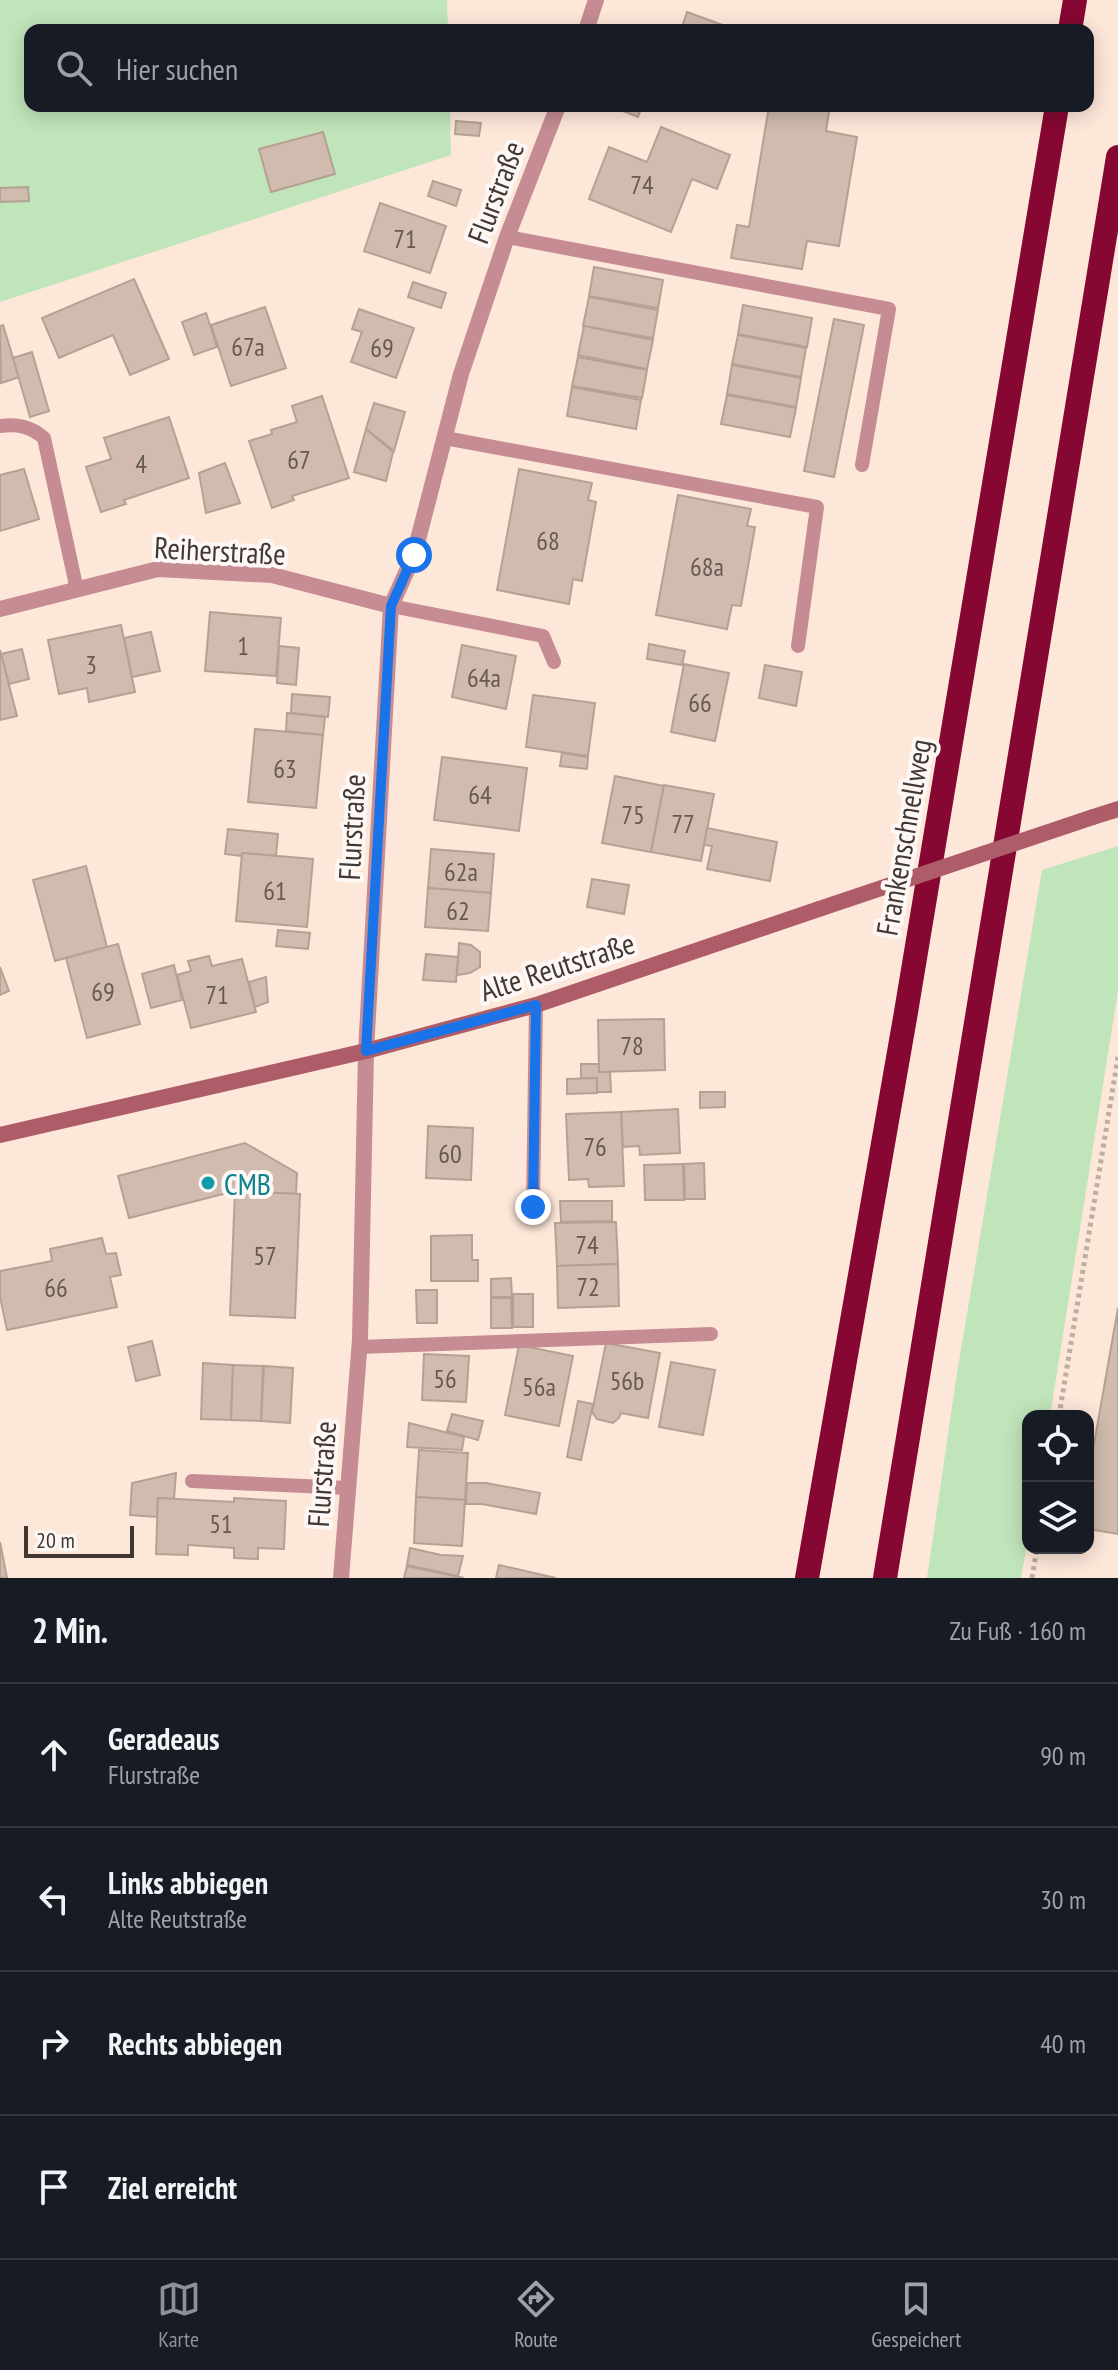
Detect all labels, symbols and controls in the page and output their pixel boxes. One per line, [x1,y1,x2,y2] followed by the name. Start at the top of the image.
[24,24,1094,112] search box
[52,46,96,90] icon: search
[116,49,238,88] text: Hier suchen
[458,135,532,249] street label: Flurstraße
[630,168,654,201] house number: 74
[393,222,417,255] house number: 71
[231,330,265,363] house number: 67a
[370,331,394,364] house number: 69
[287,443,311,476] house number: 67
[135,447,147,480] house number: 4
[536,524,560,557] house number: 68
[153,527,287,573] street label: Reiherstraße
[396,537,432,573] route start
[690,550,724,583] house number: 68a
[237,629,249,662] house number: 1
[85,648,97,681] house number: 3
[467,661,501,694] house number: 64a
[688,686,712,719] house number: 66
[867,736,939,938] street label: Frankenschnellweg
[273,752,297,785] house number: 63
[329,773,373,881] street label: Flurstraße
[468,778,492,811] house number: 64
[621,798,645,831] house number: 75
[671,807,695,840] house number: 77
[444,855,478,888] house number: 62a
[263,874,287,907] house number: 61
[446,894,470,927] house number: 62
[475,923,639,1009] street label: Alte Reutstraße
[91,975,115,1008] house number: 69
[205,978,229,1011] house number: 71
[620,1029,644,1062] house number: 78
[583,1130,607,1163] house number: 76
[438,1137,462,1170] house number: 60
[224,1164,271,1203] place label: CMB
[199,1174,217,1192] marker: CMB
[515,1189,551,1225] route end
[575,1228,599,1261] house number: 74
[253,1239,277,1272] house number: 57
[576,1270,600,1303] house number: 72
[44,1271,68,1304] house number: 66
[433,1362,457,1395] house number: 56
[610,1364,644,1397] house number: 56b
[522,1370,556,1403] house number: 56a
[1022,1410,1094,1554] map controls
[1022,1410,1094,1482] button: locate
[298,1420,344,1528] street label: Flurstraße
[1022,1482,1094,1554] button: layers
[209,1507,233,1540] house number: 51
[24,1522,134,1558] scale bar
[36,1526,75,1554] text: 20 m
[32,1608,108,1652] text: 2 Min.
[949,1614,1086,1647] text: Zu Fuß · 160 m
[108,1719,220,1758] text: Geradeaus
[32,1733,76,1777] icon: ahead
[1040,1739,1086,1772] text: 90 m
[108,1758,200,1791] text: Flurstraße
[108,1863,268,1902] text: Links abbiegen
[32,1877,76,1921] icon: left
[1040,1883,1086,1916] text: 30 m
[108,1902,247,1935] text: Alte Reutstraße
[32,2021,76,2065] icon: right
[108,2024,282,2063] text: Rechts abbiegen
[1040,2027,1086,2060] text: 40 m
[32,2165,76,2209] icon: arrive
[108,2168,237,2207] text: Ziel erreicht
[157,2277,201,2353] tab: Karte
[514,2277,558,2353] tab: Route
[871,2277,961,2353] tab: Gespeichert

